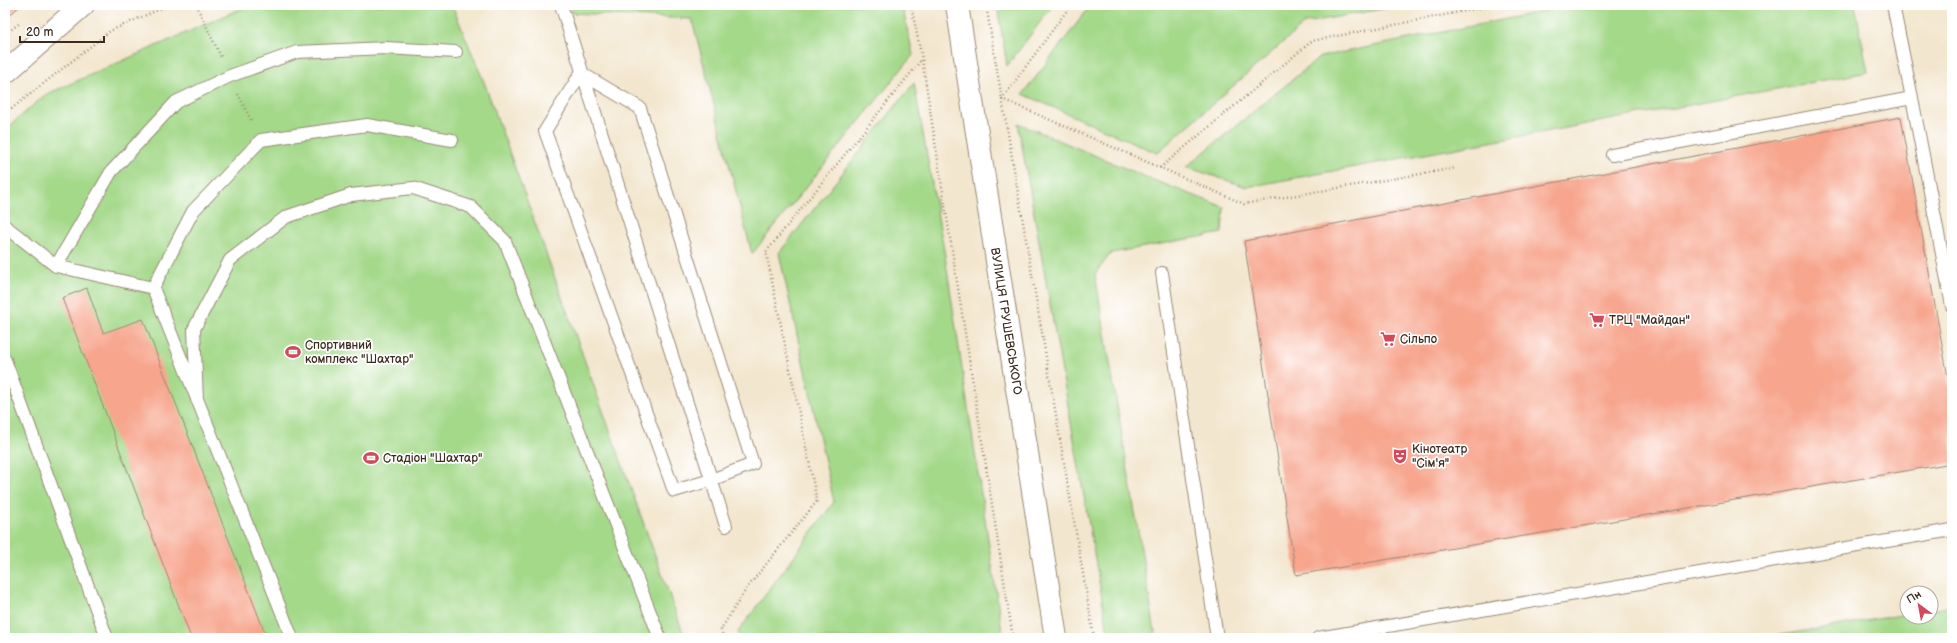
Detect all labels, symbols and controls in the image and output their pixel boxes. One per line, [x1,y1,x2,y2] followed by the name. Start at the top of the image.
[20,18,104,44] scale bar
[26,25,53,40] text: 20 m
[988,246,1025,396] street label: ВУЛИЦЯ ГРУШЕВСЬКОГО
[1588,311,1606,329] supermarket icon: ТРЦ "Майдан"
[1609,313,1690,328] place label: ТРЦ "Майдан"
[1379,330,1397,348] supermarket icon: Сільпо
[1400,332,1437,347] place label: Сільпо
[305,338,413,367] place label: Спортивний комплекс "Шахтар"
[284,343,302,361] sports icon: Спортивний комплекс "Шахтар"
[1412,442,1467,471] place label: Кінотеатр "Сім'я"
[1391,447,1409,465] theatre icon: Кінотеатр "Сім'я"
[362,449,380,467] sports icon: Стадіон "Шахтар"
[383,451,482,466] place label: Стадіон "Шахтар"
[1899,585,1939,625] north arrow
[1904,588,1924,606] text: Пн

